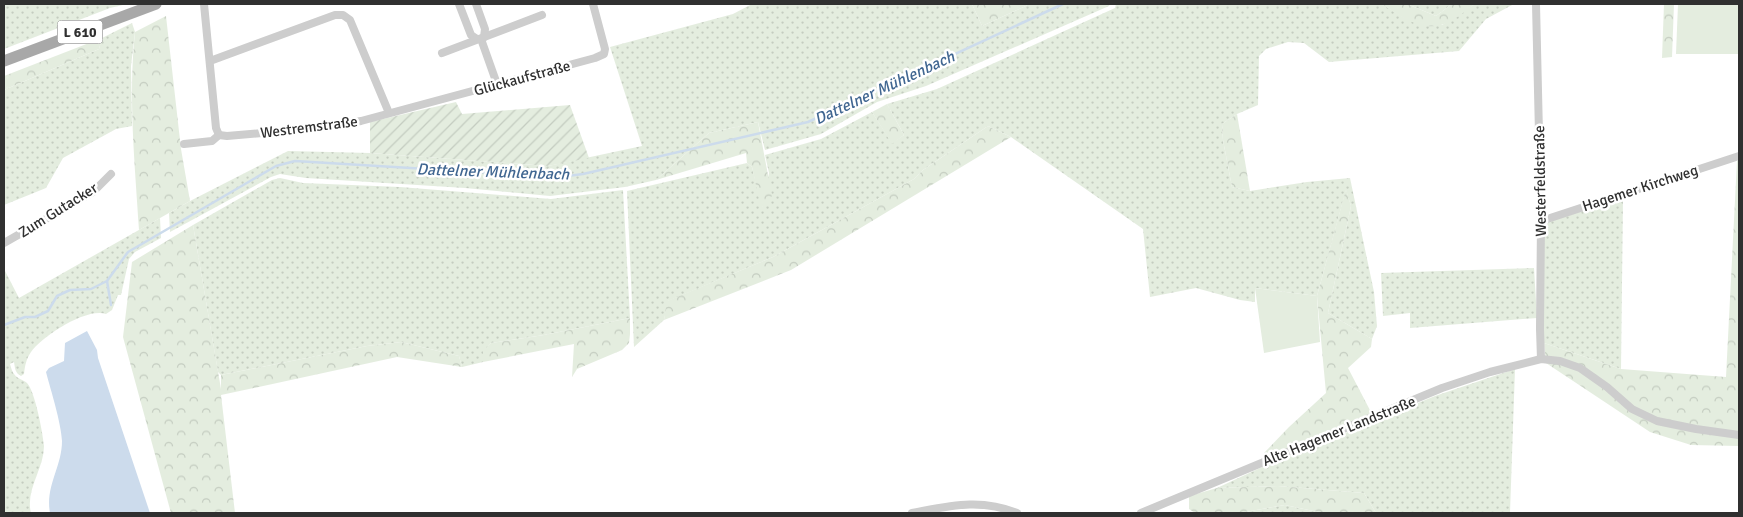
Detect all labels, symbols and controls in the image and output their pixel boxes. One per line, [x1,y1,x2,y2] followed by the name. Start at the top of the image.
[58,21,102,44] road number: L 610
[811,46,959,129] water label: Dattelner Mühlenbach
[472,56,572,100] street label: Glückaufstraße
[259,112,359,142] street label: Westremstraße
[1530,125,1550,237] street label: Westerfeldstraße
[416,159,571,185] water label: Dattelner Mühlenbach
[1580,161,1700,215] street label: Hagemer Kirchweg
[15,178,101,241] street label: Zum Gutacker
[1260,392,1418,470] street label: Alte Hagemer Landstraße

